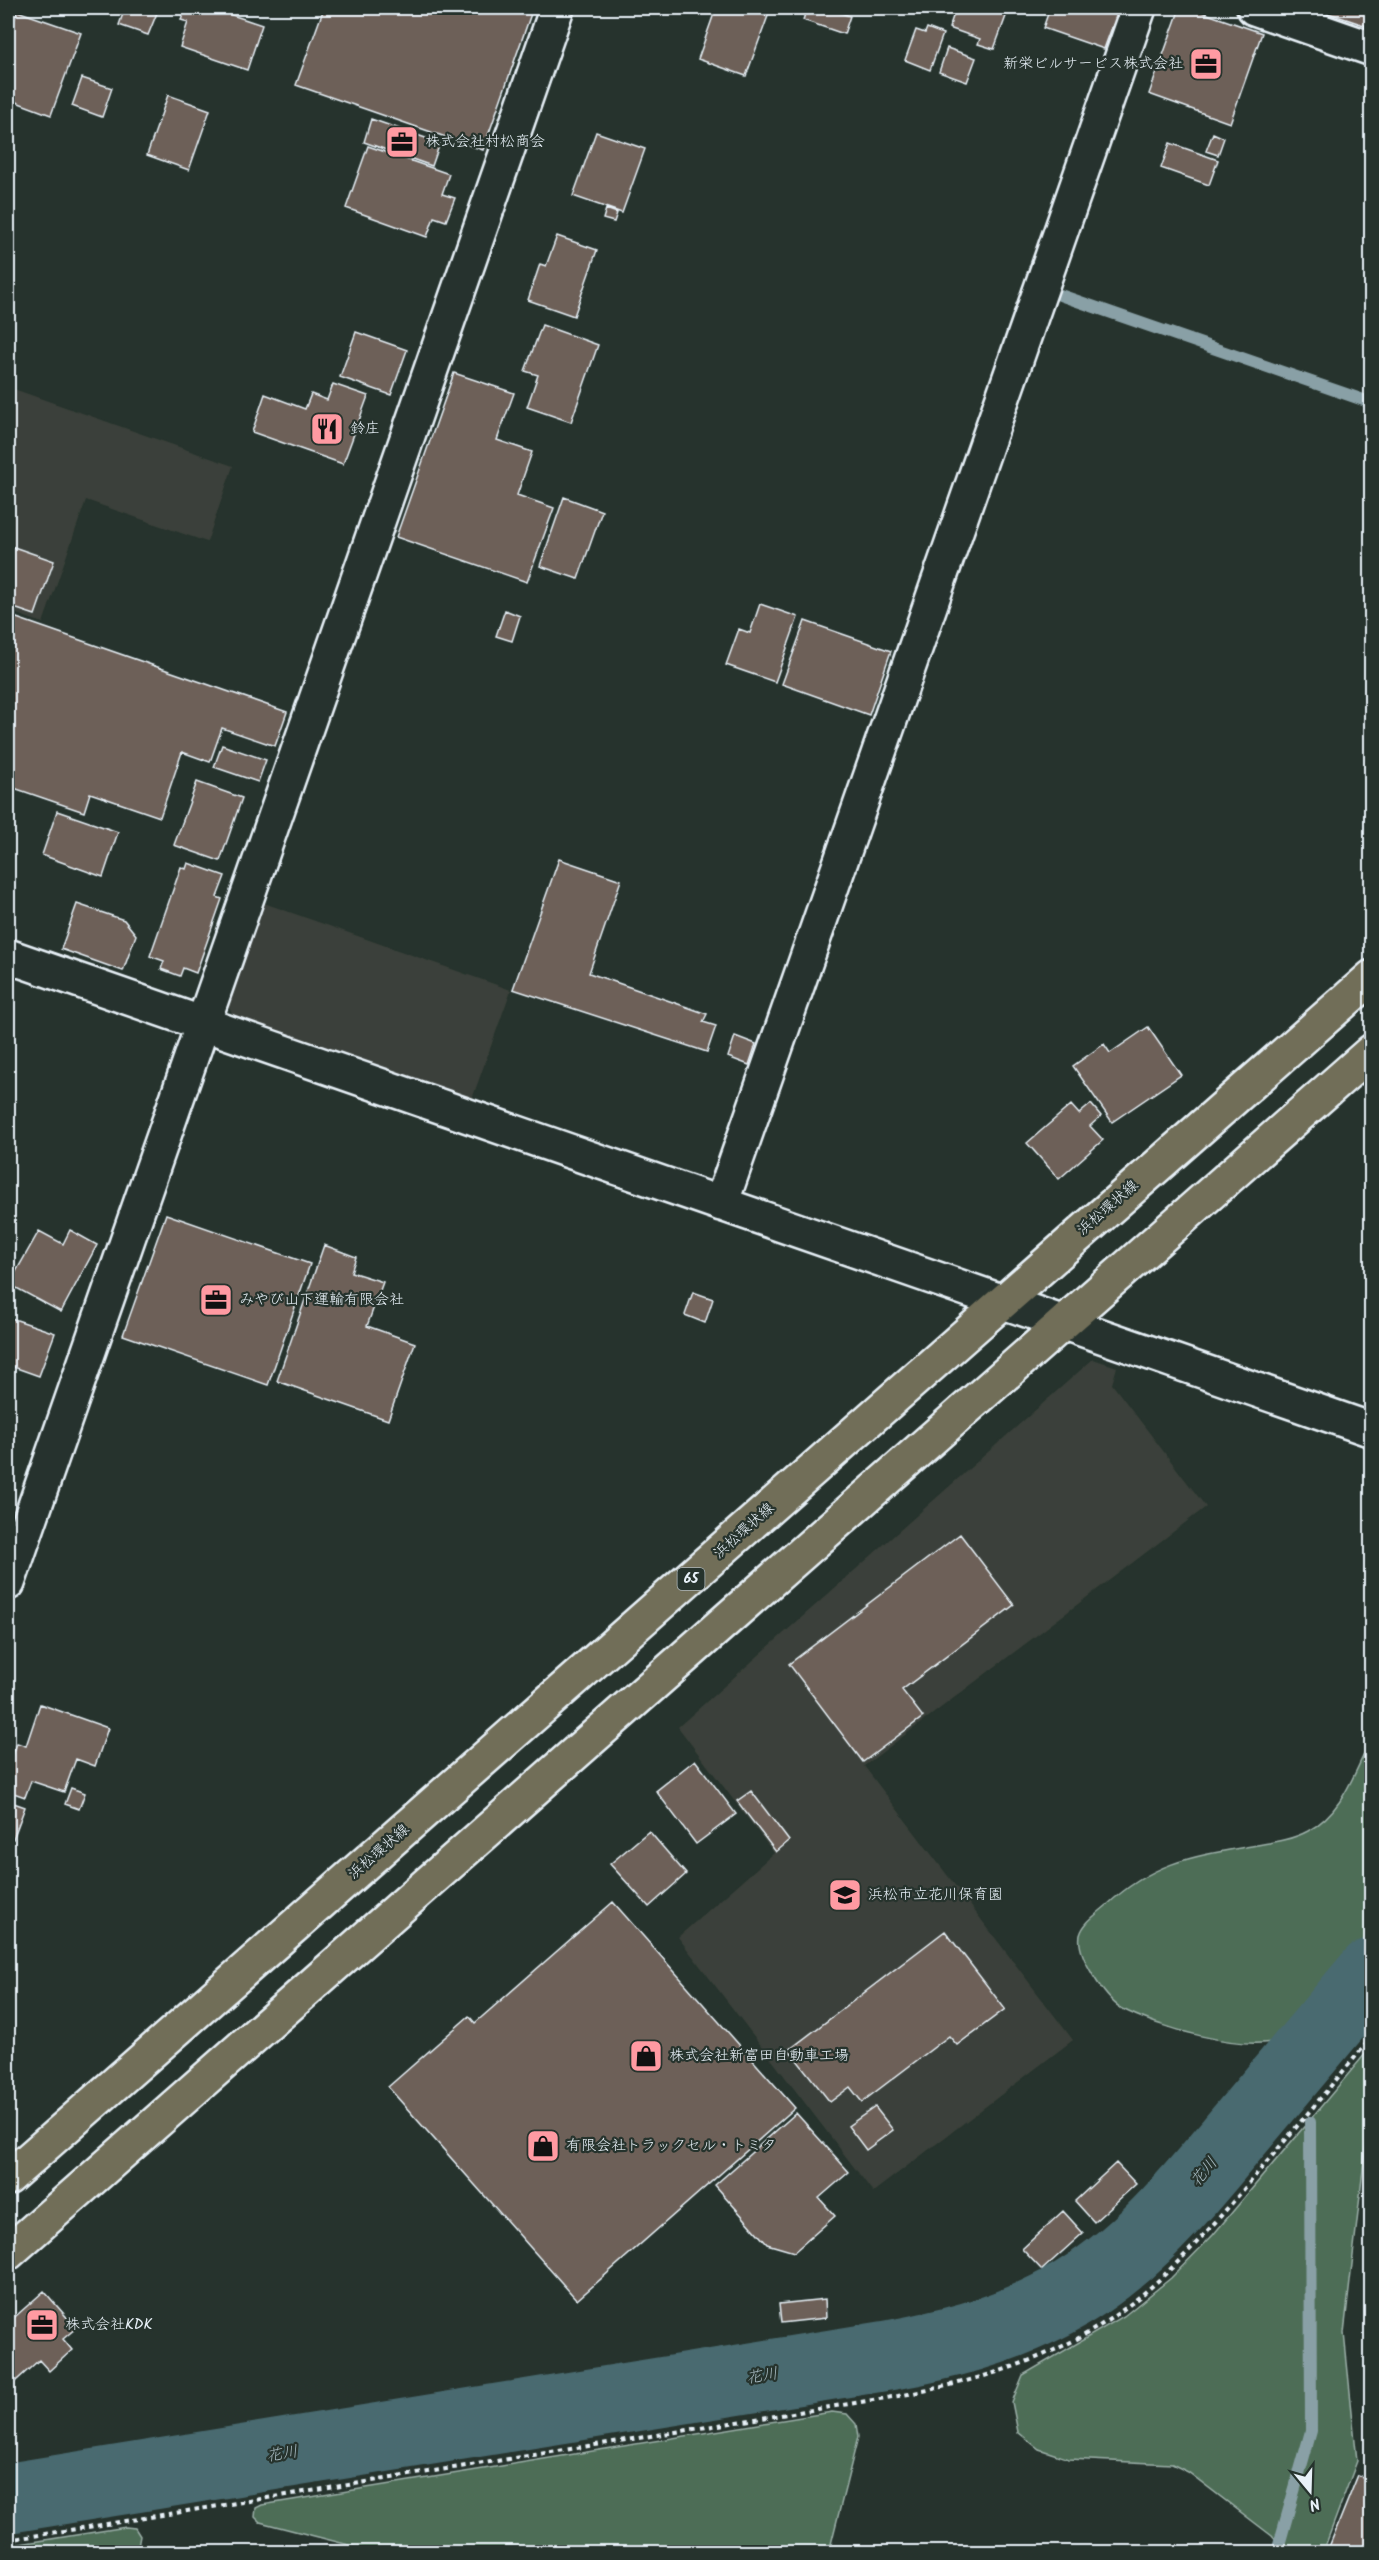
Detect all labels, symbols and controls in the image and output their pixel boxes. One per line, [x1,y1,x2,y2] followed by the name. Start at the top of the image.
[1188,46,1224,82] office icon: 新栄ビルサービス株式会社
[1003,52,1183,76] place label: 新栄ビルサービス株式会社
[384,124,420,160] office icon: 株式会社村松商会
[425,130,545,154] place label: 株式会社村松商会
[309,411,345,447] restaurant icon: 鈴庄
[350,417,380,441] place label: 鈴庄
[1072,1174,1144,1242] street label: 浜松環状線
[198,1282,234,1318] office icon: みやび山下運輸有限会社
[239,1288,404,1312] place label: みやび山下運輸有限会社
[708,1497,780,1565] street label: 浜松環状線
[678,1568,704,1590] road number: 65
[343,1818,415,1886] street label: 浜松環状線
[827,1877,863,1913] school or university icon: 浜松市立花川保育園
[868,1883,1003,1907] place label: 浜松市立花川保育園
[628,2038,664,2074] shop icon: 株式会社新富田自動車工場
[669,2044,849,2068] place label: 株式会社新富田自動車工場
[525,2128,561,2164] shop icon: 有限会社トラックセル・トミタ
[566,2134,777,2158] place label: 有限会社トラックセル・トミタ
[1184,2152,1224,2192] water label: 花川
[24,2307,60,2343] office icon: 株式会社KDK
[65,2313,153,2337] place label: 株式会社KDK
[744,2361,780,2391] water label: 花川
[264,2439,300,2469] water label: 花川
[1280,2461,1340,2521] north arrow
[1306,2490,1323,2517] text: N

